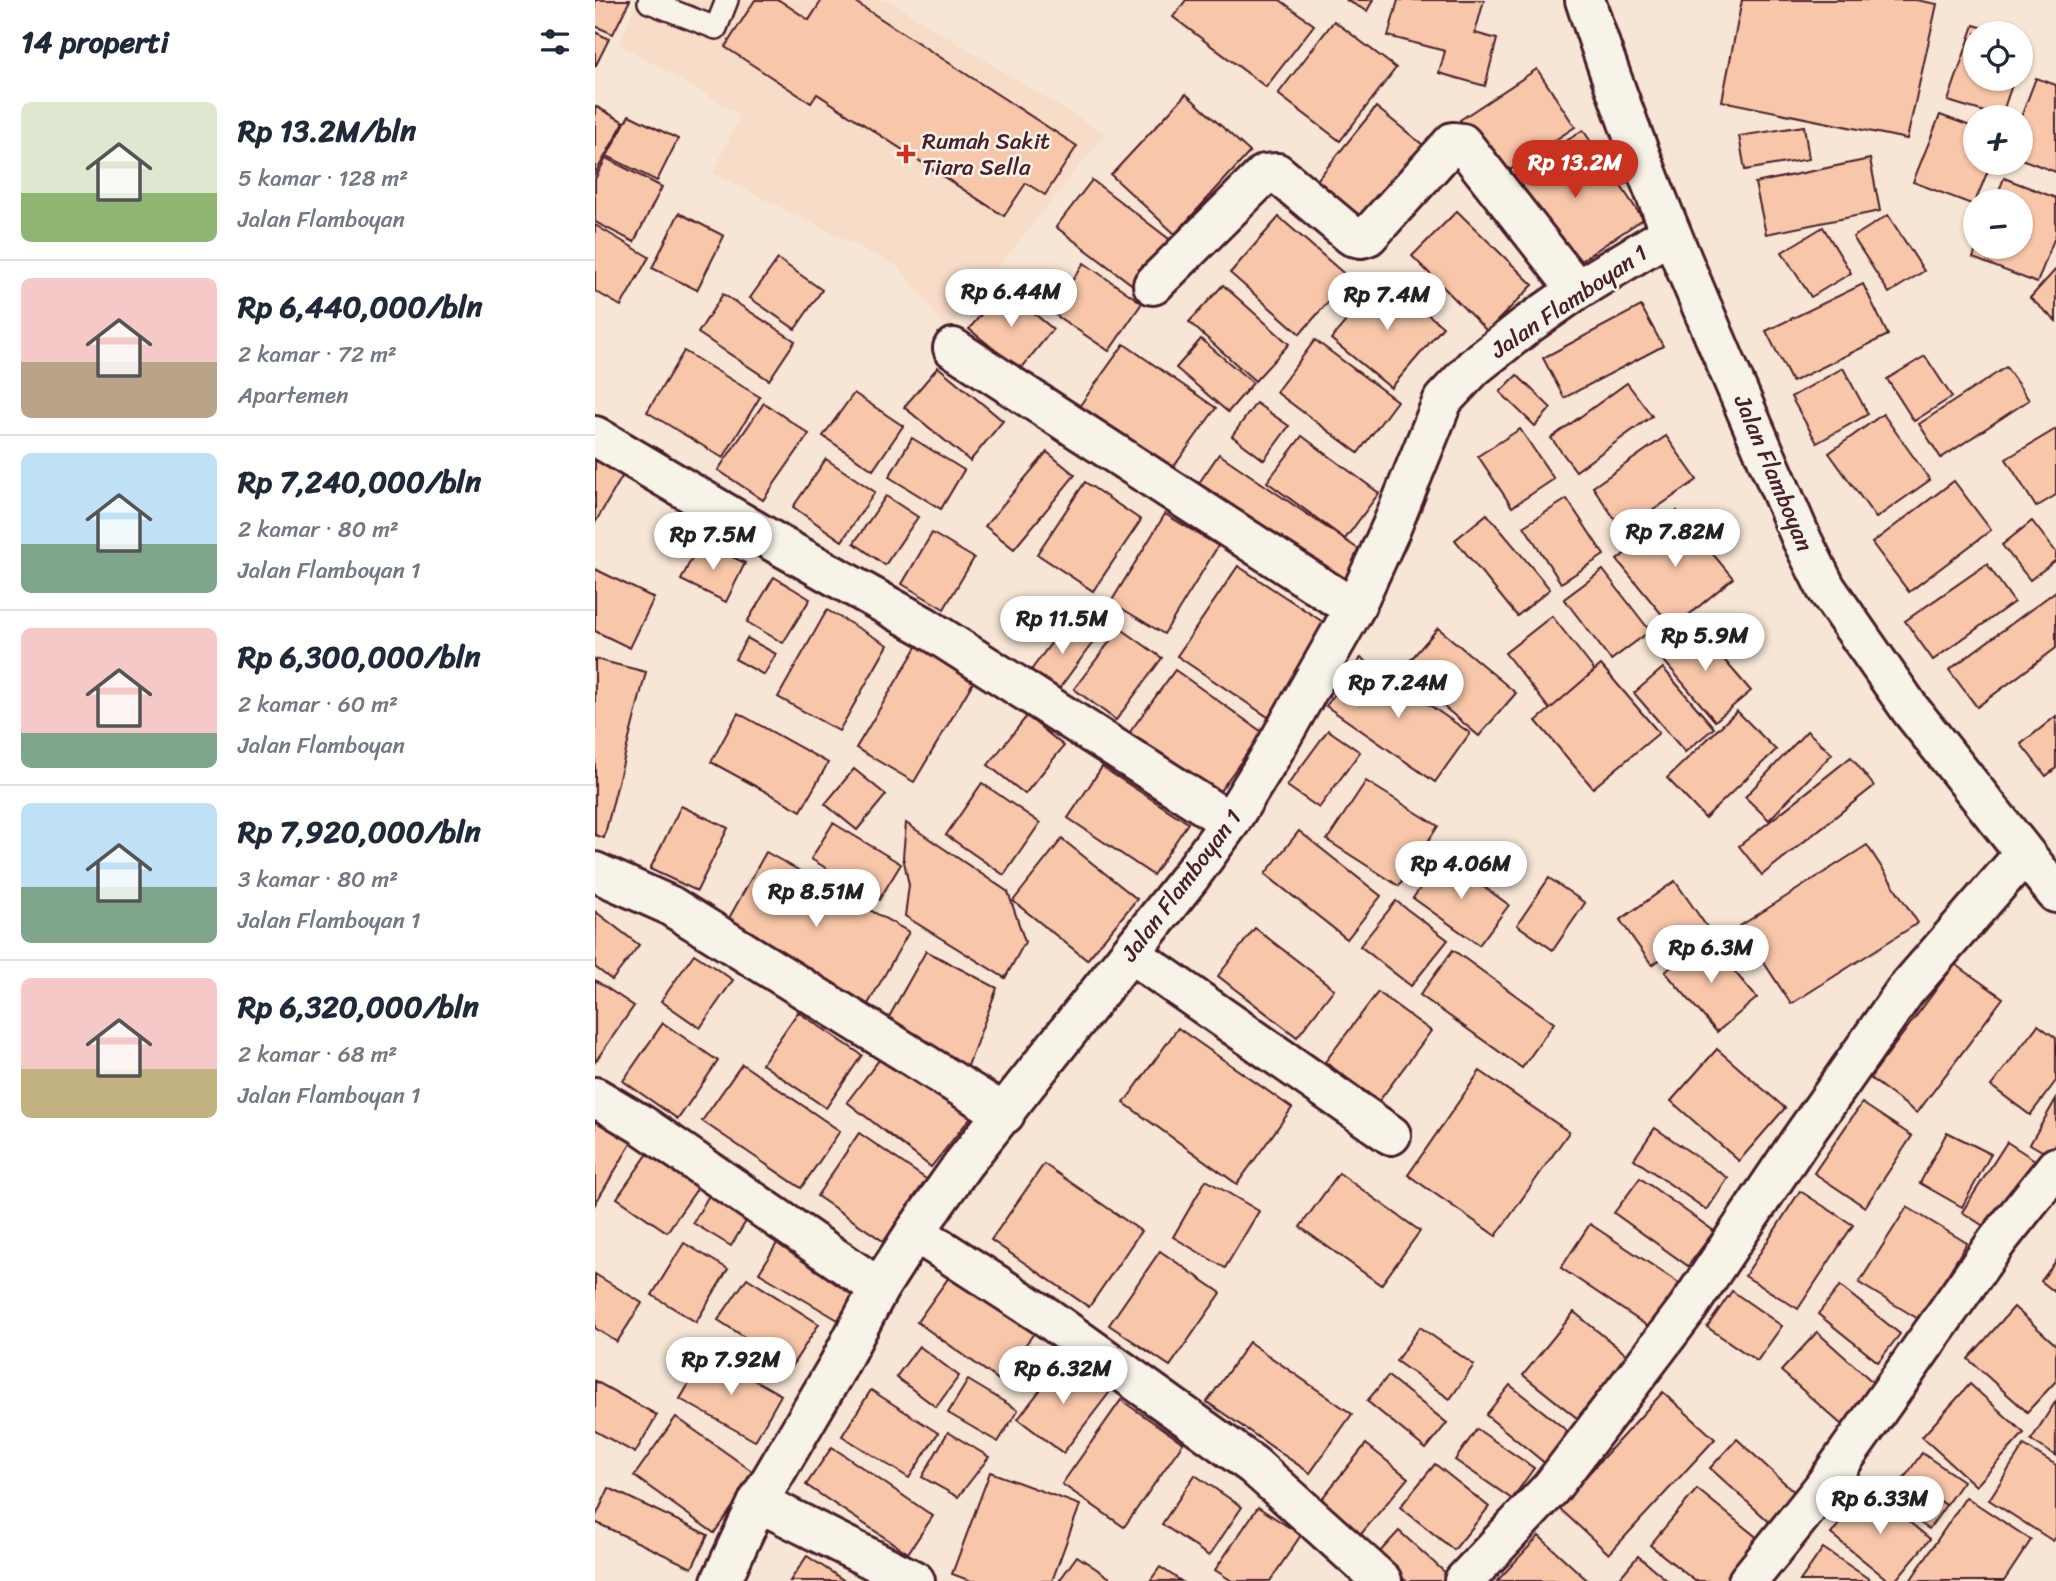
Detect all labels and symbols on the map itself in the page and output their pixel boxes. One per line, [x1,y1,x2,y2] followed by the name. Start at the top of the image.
[922,121,1050,188] place label: Rumah Sakit Tiara Sella
[1503,140,1647,200] pin: Rp 13.2M
[896,144,916,164] marker: Rumah Sakit Tiara Sella
[1481,233,1657,370] street label: Jalan Flamboyan 1
[939,270,1083,329] pin: Rp 6.44M
[1322,272,1452,332] pin: Rp 7.4M
[1722,387,1825,558] street label: Jalan Flamboyan
[1603,510,1747,569] pin: Rp 7.82M
[648,512,778,572] pin: Rp 7.5M
[990,596,1134,656] pin: Rp 11.5M
[1640,614,1770,673] pin: Rp 5.9M
[1326,660,1470,720] pin: Rp 7.24M
[1109,800,1253,971] street label: Jalan Flamboyan 1
[1389,842,1533,901] pin: Rp 4.06M
[744,870,888,929] pin: Rp 8.51M
[1646,926,1776,985] pin: Rp 6.3M
[659,1338,803,1397] pin: Rp 7.92M
[991,1346,1135,1406] pin: Rp 6.32M
[1808,1476,1952,1536] pin: Rp 6.33M

